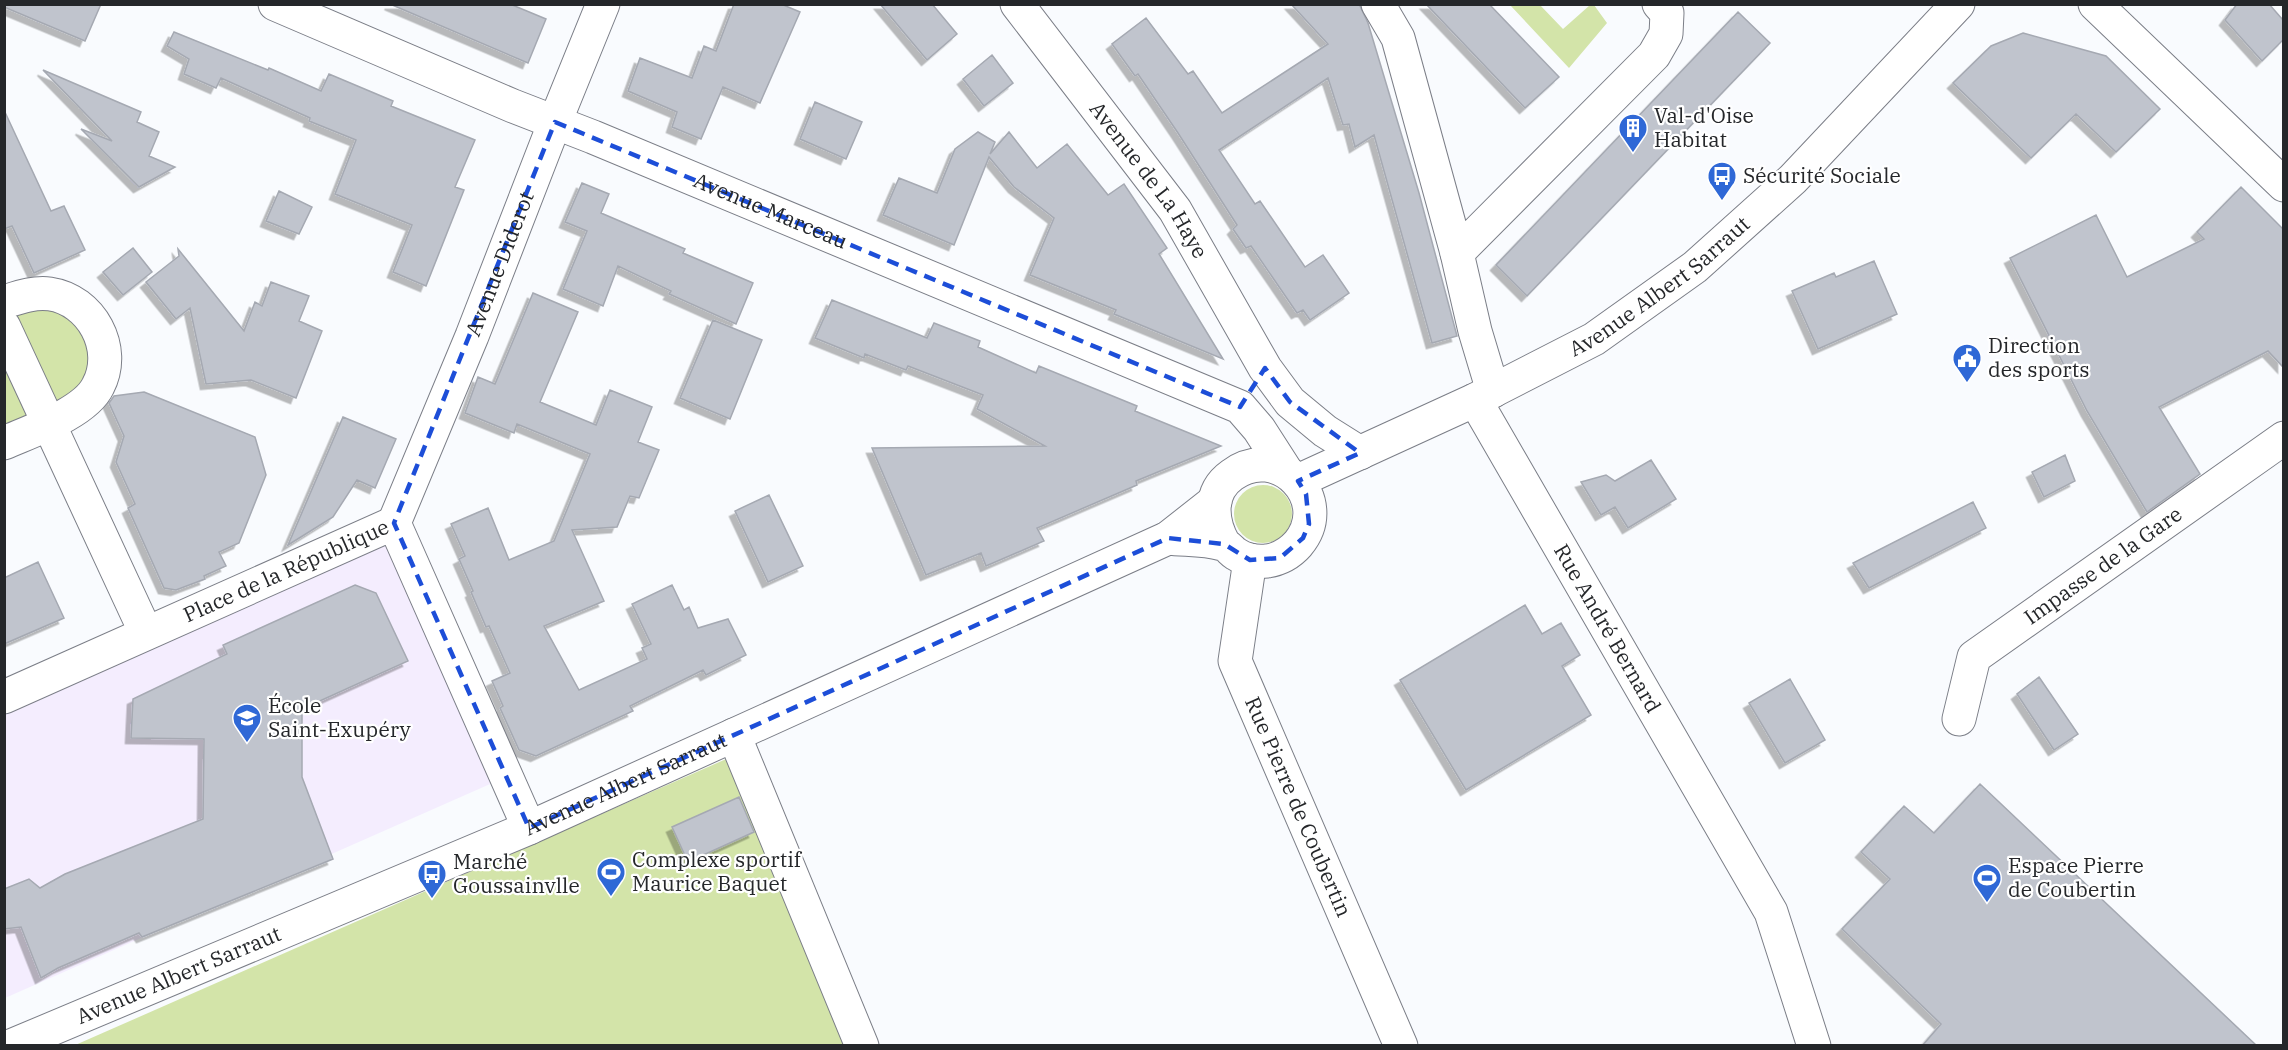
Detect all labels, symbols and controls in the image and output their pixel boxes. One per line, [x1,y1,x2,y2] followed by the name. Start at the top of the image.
[1084,95,1215,263] street label: Avenue de La Haye
[1654,101,1754,153] place label: Val-d'Oise Habitat
[1617,112,1649,154] building icon: Val-d'Oise Habitat
[1706,160,1738,202] bus stop icon: Sécurité Sociale
[1743,161,1901,189] place label: Sécurité Sociale
[690,166,852,255] street label: Avenue Marceau
[458,187,540,340] street label: Avenue Diderot
[1564,210,1755,362] street label: Avenue Albert Sarraut
[1988,331,2090,383] place label: Direction des sports
[1951,342,1983,384] public building icon: Direction des sports
[2018,499,2187,630] street label: Impasse de la Gare
[178,512,393,628] street label: Place de la République
[1548,538,1668,718] street label: Rue André Bernard
[268,691,412,743] place label: École Saint-Exupéry
[1239,692,1359,921] street label: Rue Pierre de Coubertin
[231,702,263,744] school or university icon: École Saint-Exupéry
[519,725,731,841] street label: Avenue Albert Sarraut
[632,845,803,897] place label: Complexe sportif Maurice Baquet
[453,847,580,899] place label: Marché Goussainvlle
[2008,851,2144,903] place label: Espace Pierre de Coubertin
[595,856,627,898] sports icon: Complexe sportif Maurice Baquet
[416,858,448,900] bus stop icon: Marché Goussainvlle
[1971,862,2003,904] sports icon: Espace Pierre de Coubertin
[72,919,285,1030] street label: Avenue Albert Sarraut

